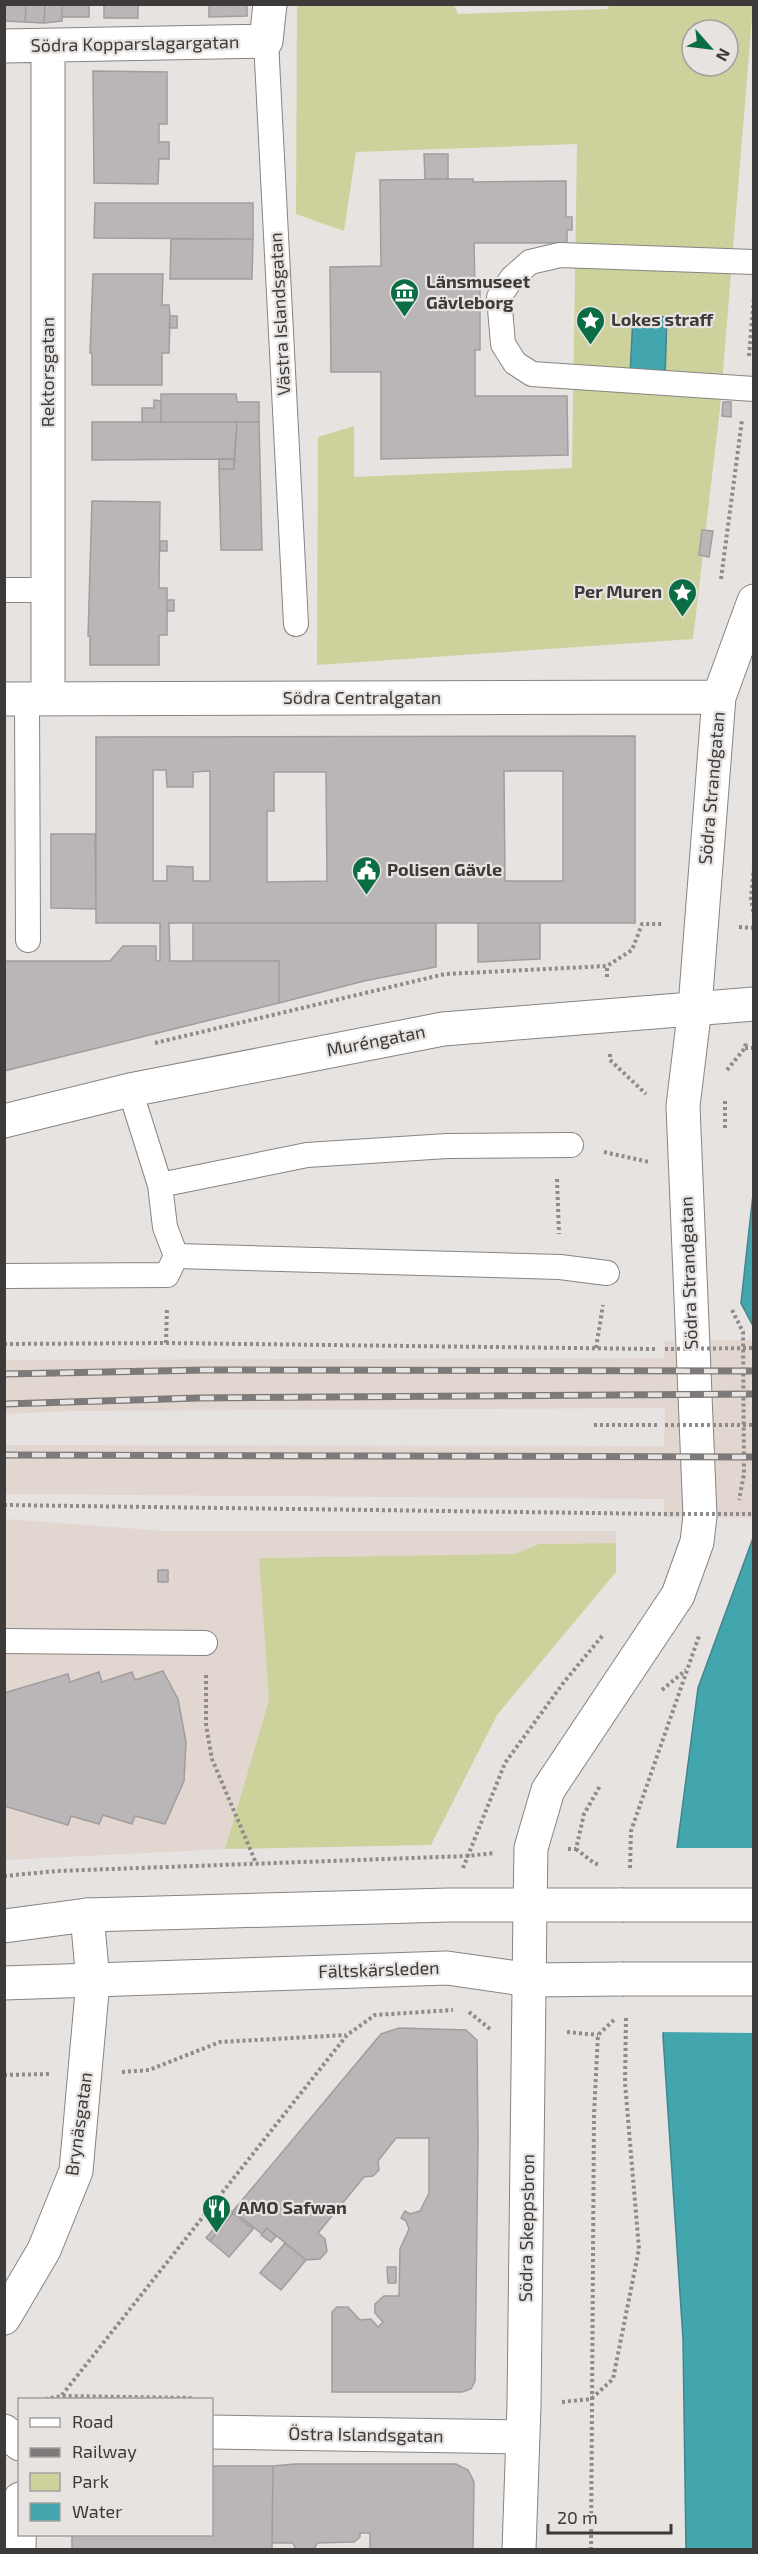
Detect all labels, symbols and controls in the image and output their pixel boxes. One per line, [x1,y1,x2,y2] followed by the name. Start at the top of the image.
[680,18,740,78] north arrow
[30,30,240,56] street label: Södra Kopparslagargatan
[713,46,735,65] text: N
[264,232,294,396] street label: Västra Islandsgatan
[426,270,531,313] place label: Länsmuseet Gävleborg
[389,276,421,318] museum icon: Länsmuseet Gävleborg
[574,304,606,346] place icon: Lokes straff
[611,308,714,330] place label: Lokes straff
[36,317,58,427] street label: Rektorsgatan
[667,576,699,618] place icon: Per Muren
[574,580,662,602] place label: Per Muren
[283,686,441,708] street label: Södra Centralgatan
[693,710,729,865] street label: Södra Strandgatan
[350,854,382,896] public building icon: Polisen Gävle
[387,858,502,880] place label: Polisen Gävle
[325,1020,427,1060] street label: Muréngatan
[674,1196,702,1350] street label: Södra Strandgatan
[318,1956,440,1982] street label: Fältskärsleden
[60,2071,96,2177] street label: Brynäsgatan
[514,2154,538,2302] street label: Södra Skeppsbron
[201,2192,233,2234] restaurant icon: AMO Safwan
[238,2196,347,2218] place label: AMO Safwan
[18,2398,213,2536] legend
[72,2410,113,2432] text: Road
[288,2422,444,2446] street label: Östra Islandsgatan
[72,2440,137,2462] text: Railway
[72,2470,109,2492] text: Park
[548,2497,671,2535] scale bar
[72,2500,122,2522] text: Water
[557,2506,598,2528] text: 20 m

